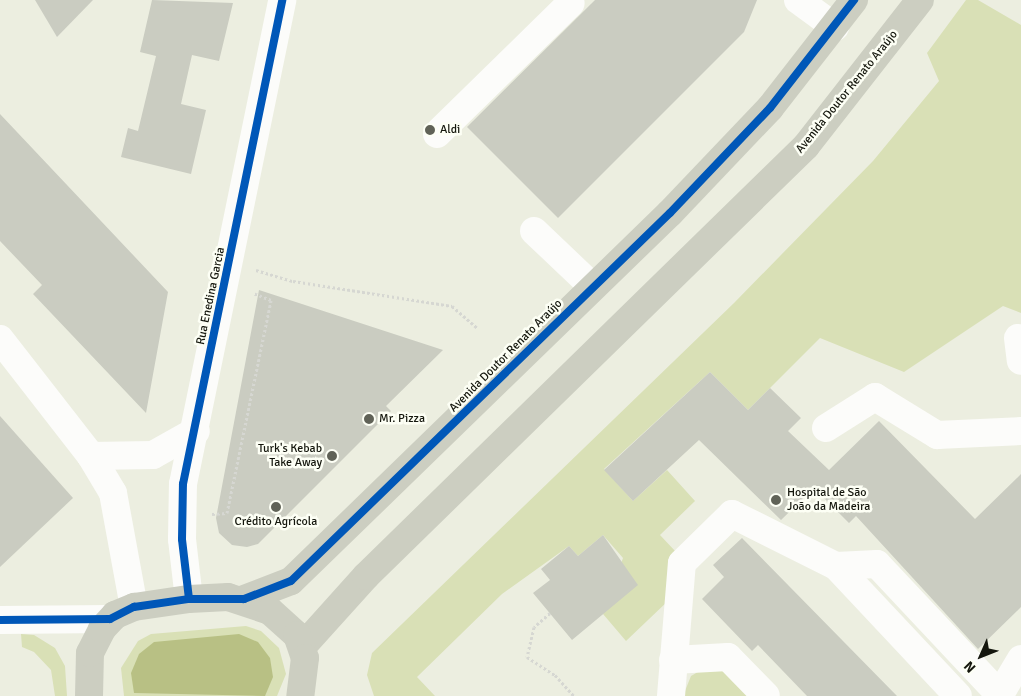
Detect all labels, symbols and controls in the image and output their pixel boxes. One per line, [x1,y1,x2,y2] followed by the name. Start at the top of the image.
[793,28,901,156] street label: Avenida Doutor Renato Araújo
[440,123,460,137] place label: Aldi
[424,124,436,136] marker: Aldi
[194,246,228,346] street label: Rua Enedina Garcia
[447,297,565,415] street label: Avenida Doutor Renato Araújo
[379,412,425,426] place label: Mr. Pizza
[363,413,375,425] marker: Mr. Pizza
[258,442,322,470] place label: Turk's Kebab Take Away
[326,450,338,462] marker: Turk's Kebab Take Away
[787,486,870,514] place label: Hospital de São João da Madeira
[769,493,783,507] marker: Hospital de São João da Madeira
[270,501,282,513] marker: Crédito Agrícola
[235,515,317,529] place label: Crédito Agrícola
[956,631,1006,681] north arrow
[960,657,979,676] text: N

